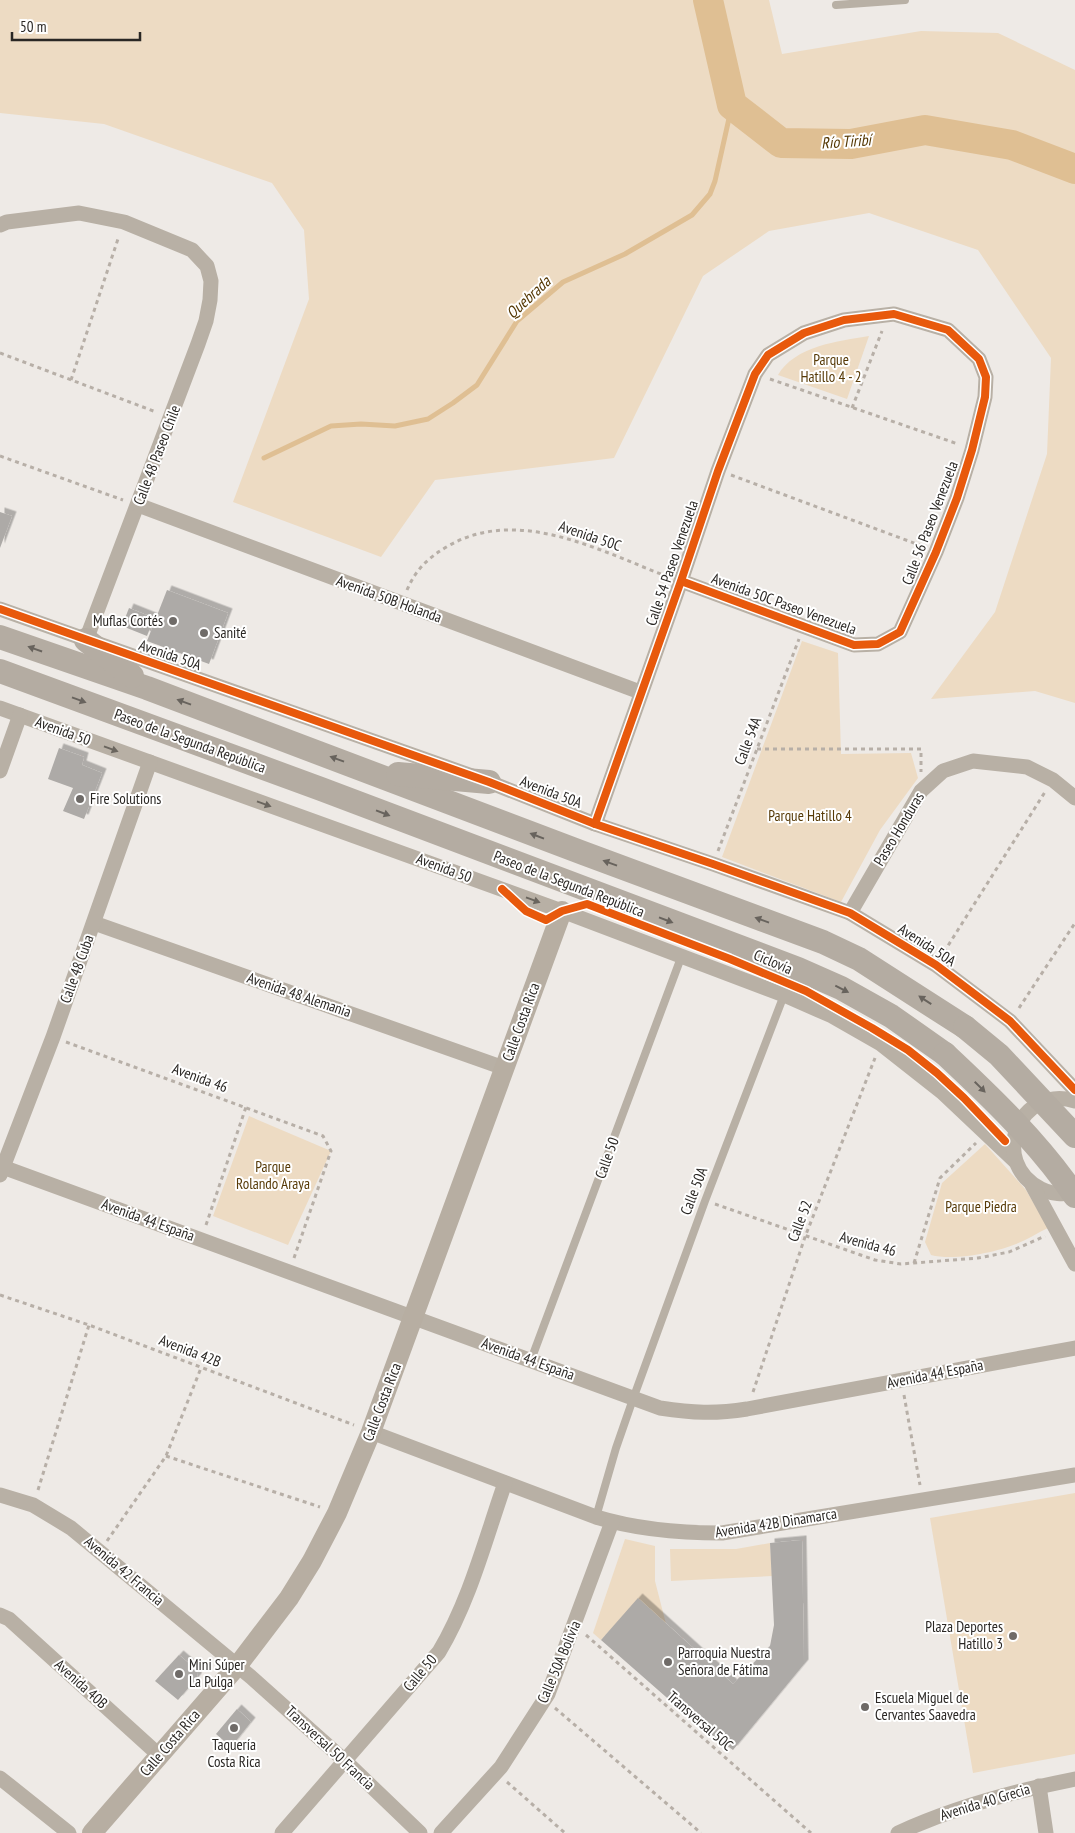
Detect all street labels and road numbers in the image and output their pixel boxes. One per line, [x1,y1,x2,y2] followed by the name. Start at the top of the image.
[129,402,184,507] street label: Calle 48 Paseo Chile
[897,458,962,587] street label: Calle 56 Paseo Venezuela
[641,498,702,628] street label: Calle 54 Paseo Venezuela
[557,516,624,555] street label: Avenida 50C
[709,568,859,639] street label: Avenida 50C Paseo Venezuela
[334,571,445,626] street label: Avenida 50B Holanda
[136,635,205,674] street label: Avenida 50A
[112,704,269,777] street label: Paseo de la Segunda República
[33,712,94,749] street label: Avenida 50
[730,713,766,767] street label: Calle 54A
[518,771,586,812] street label: Avenida 50A
[869,789,928,869] street label: Paseo Honduras
[491,846,647,921] street label: Paseo de la Segunda República
[414,849,475,886] street label: Avenida 50
[895,919,960,971] street label: Avenida 50A
[55,932,98,1006] street label: Calle 48 Cuba
[751,945,795,978] street label: Ciclovía
[245,968,354,1021] street label: Avenida 48 Alemania
[498,980,544,1064] street label: Calle Costa Rica
[170,1059,231,1096] street label: Avenida 46
[590,1134,623,1181] street label: Calle 50
[676,1163,712,1217] street label: Calle 50A
[99,1194,197,1245] street label: Avenida 44 España
[783,1198,816,1244] street label: Calle 52
[838,1227,899,1260] street label: Avenida 46
[157,1330,224,1371] street label: Avenida 42B
[479,1333,577,1384] street label: Avenida 44 España
[885,1355,985,1392] street label: Avenida 44 España
[358,1360,405,1444] street label: Calle Costa Rica
[714,1504,838,1541] street label: Avenida 42B Dinamarca
[81,1532,168,1609] street label: Avenida 42 Francia
[533,1618,584,1706] street label: Calle 50A Bolivia
[399,1650,441,1695] street label: Calle 50
[51,1655,112,1712] street label: Avenida 40B
[663,1687,737,1755] street label: Transversal 50C
[282,1701,379,1794] street label: Transversal 50 Francia
[136,1705,204,1780] street label: Calle Costa Rica
[938,1779,1032,1824] street label: Avenida 40 Grecia

